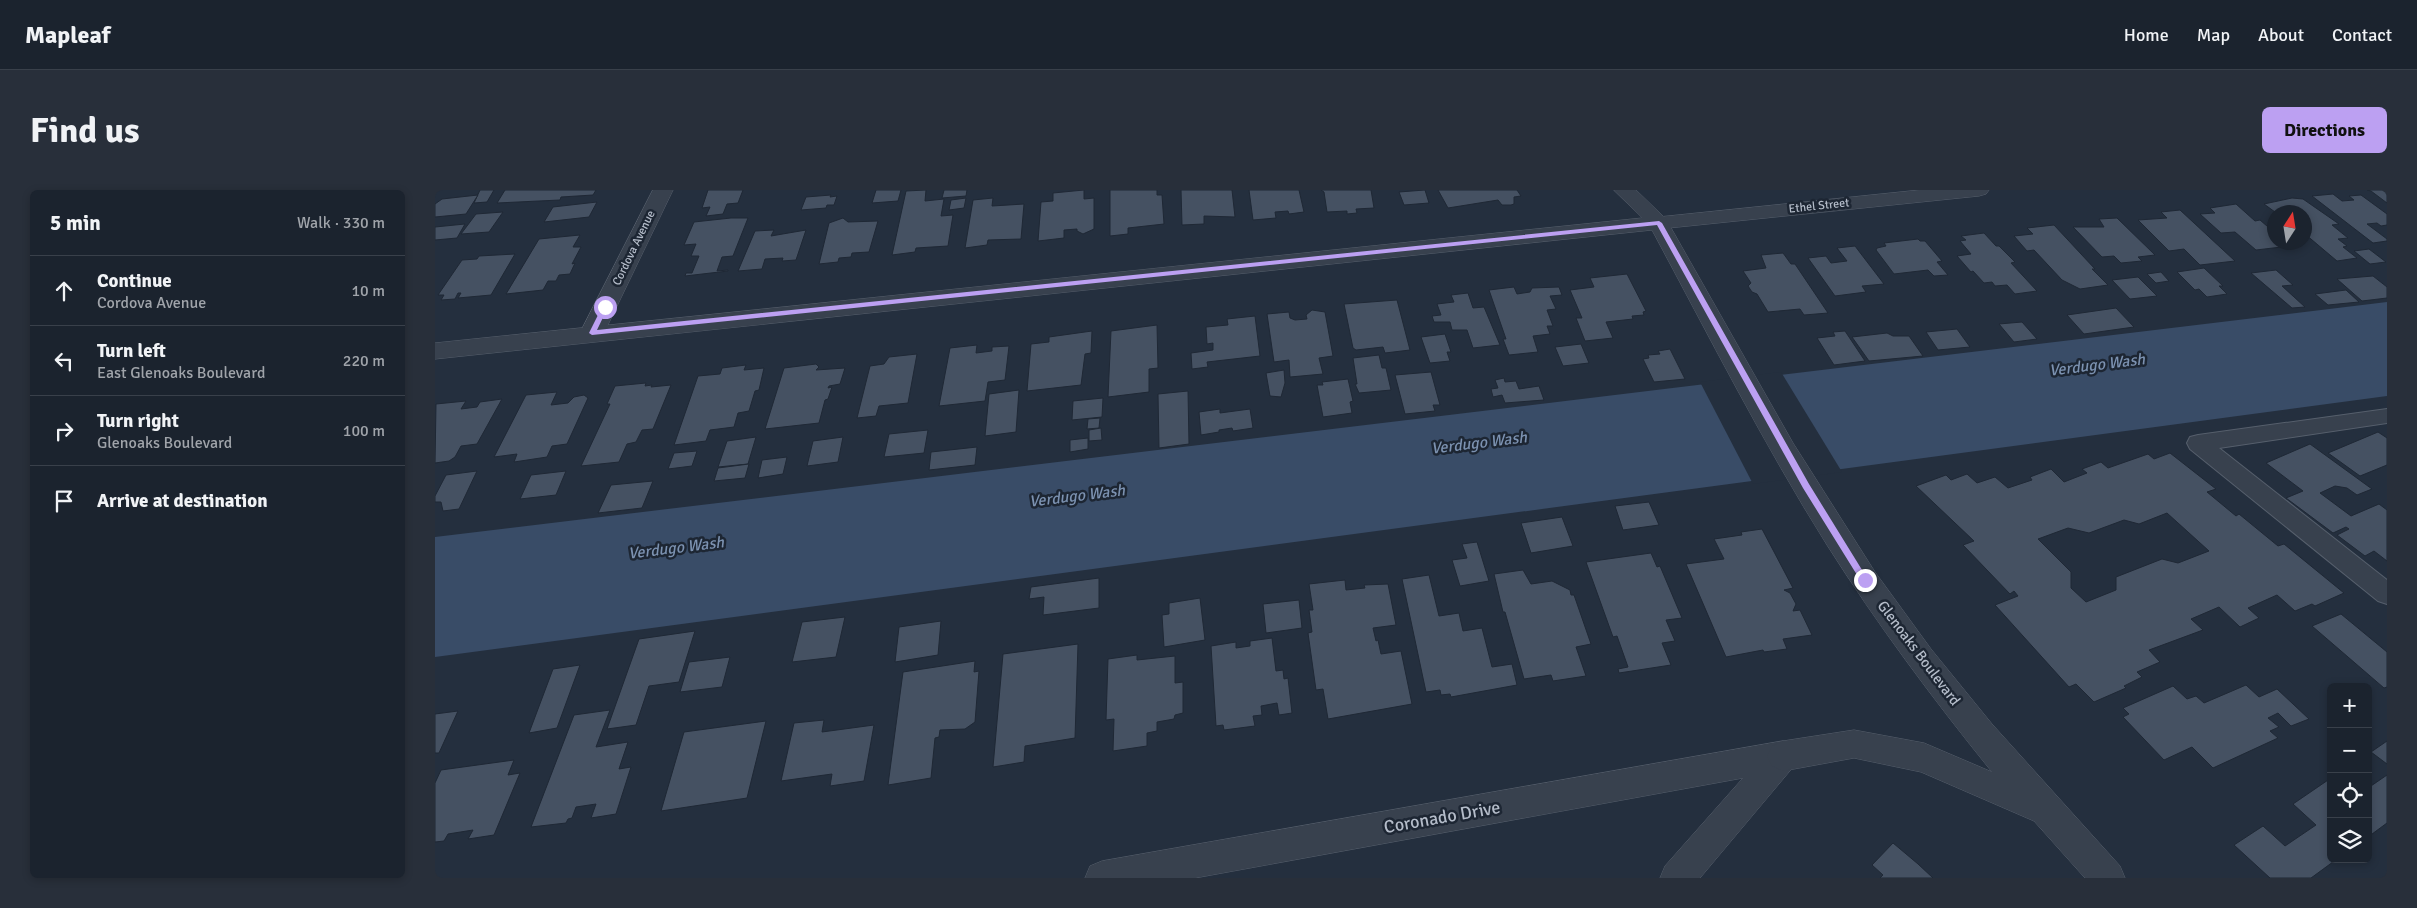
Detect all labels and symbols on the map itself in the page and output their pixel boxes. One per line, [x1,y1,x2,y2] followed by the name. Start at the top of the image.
[1788,195,1850,217] street label: Ethel Street
[2267,205,2312,250] north arrow
[609,208,659,288] street label: Cordova Avenue
[594,296,617,319] route start
[2048,349,2147,381] water label: Verdugo Wash
[1430,427,1529,459] water label: Verdugo Wash
[1028,480,1127,512] water label: Verdugo Wash
[627,532,726,564] water label: Verdugo Wash
[1854,569,1877,592] route end
[1874,597,1964,709] street label: Glenoaks Boulevard
[1382,796,1502,838] street label: Coronado Drive

